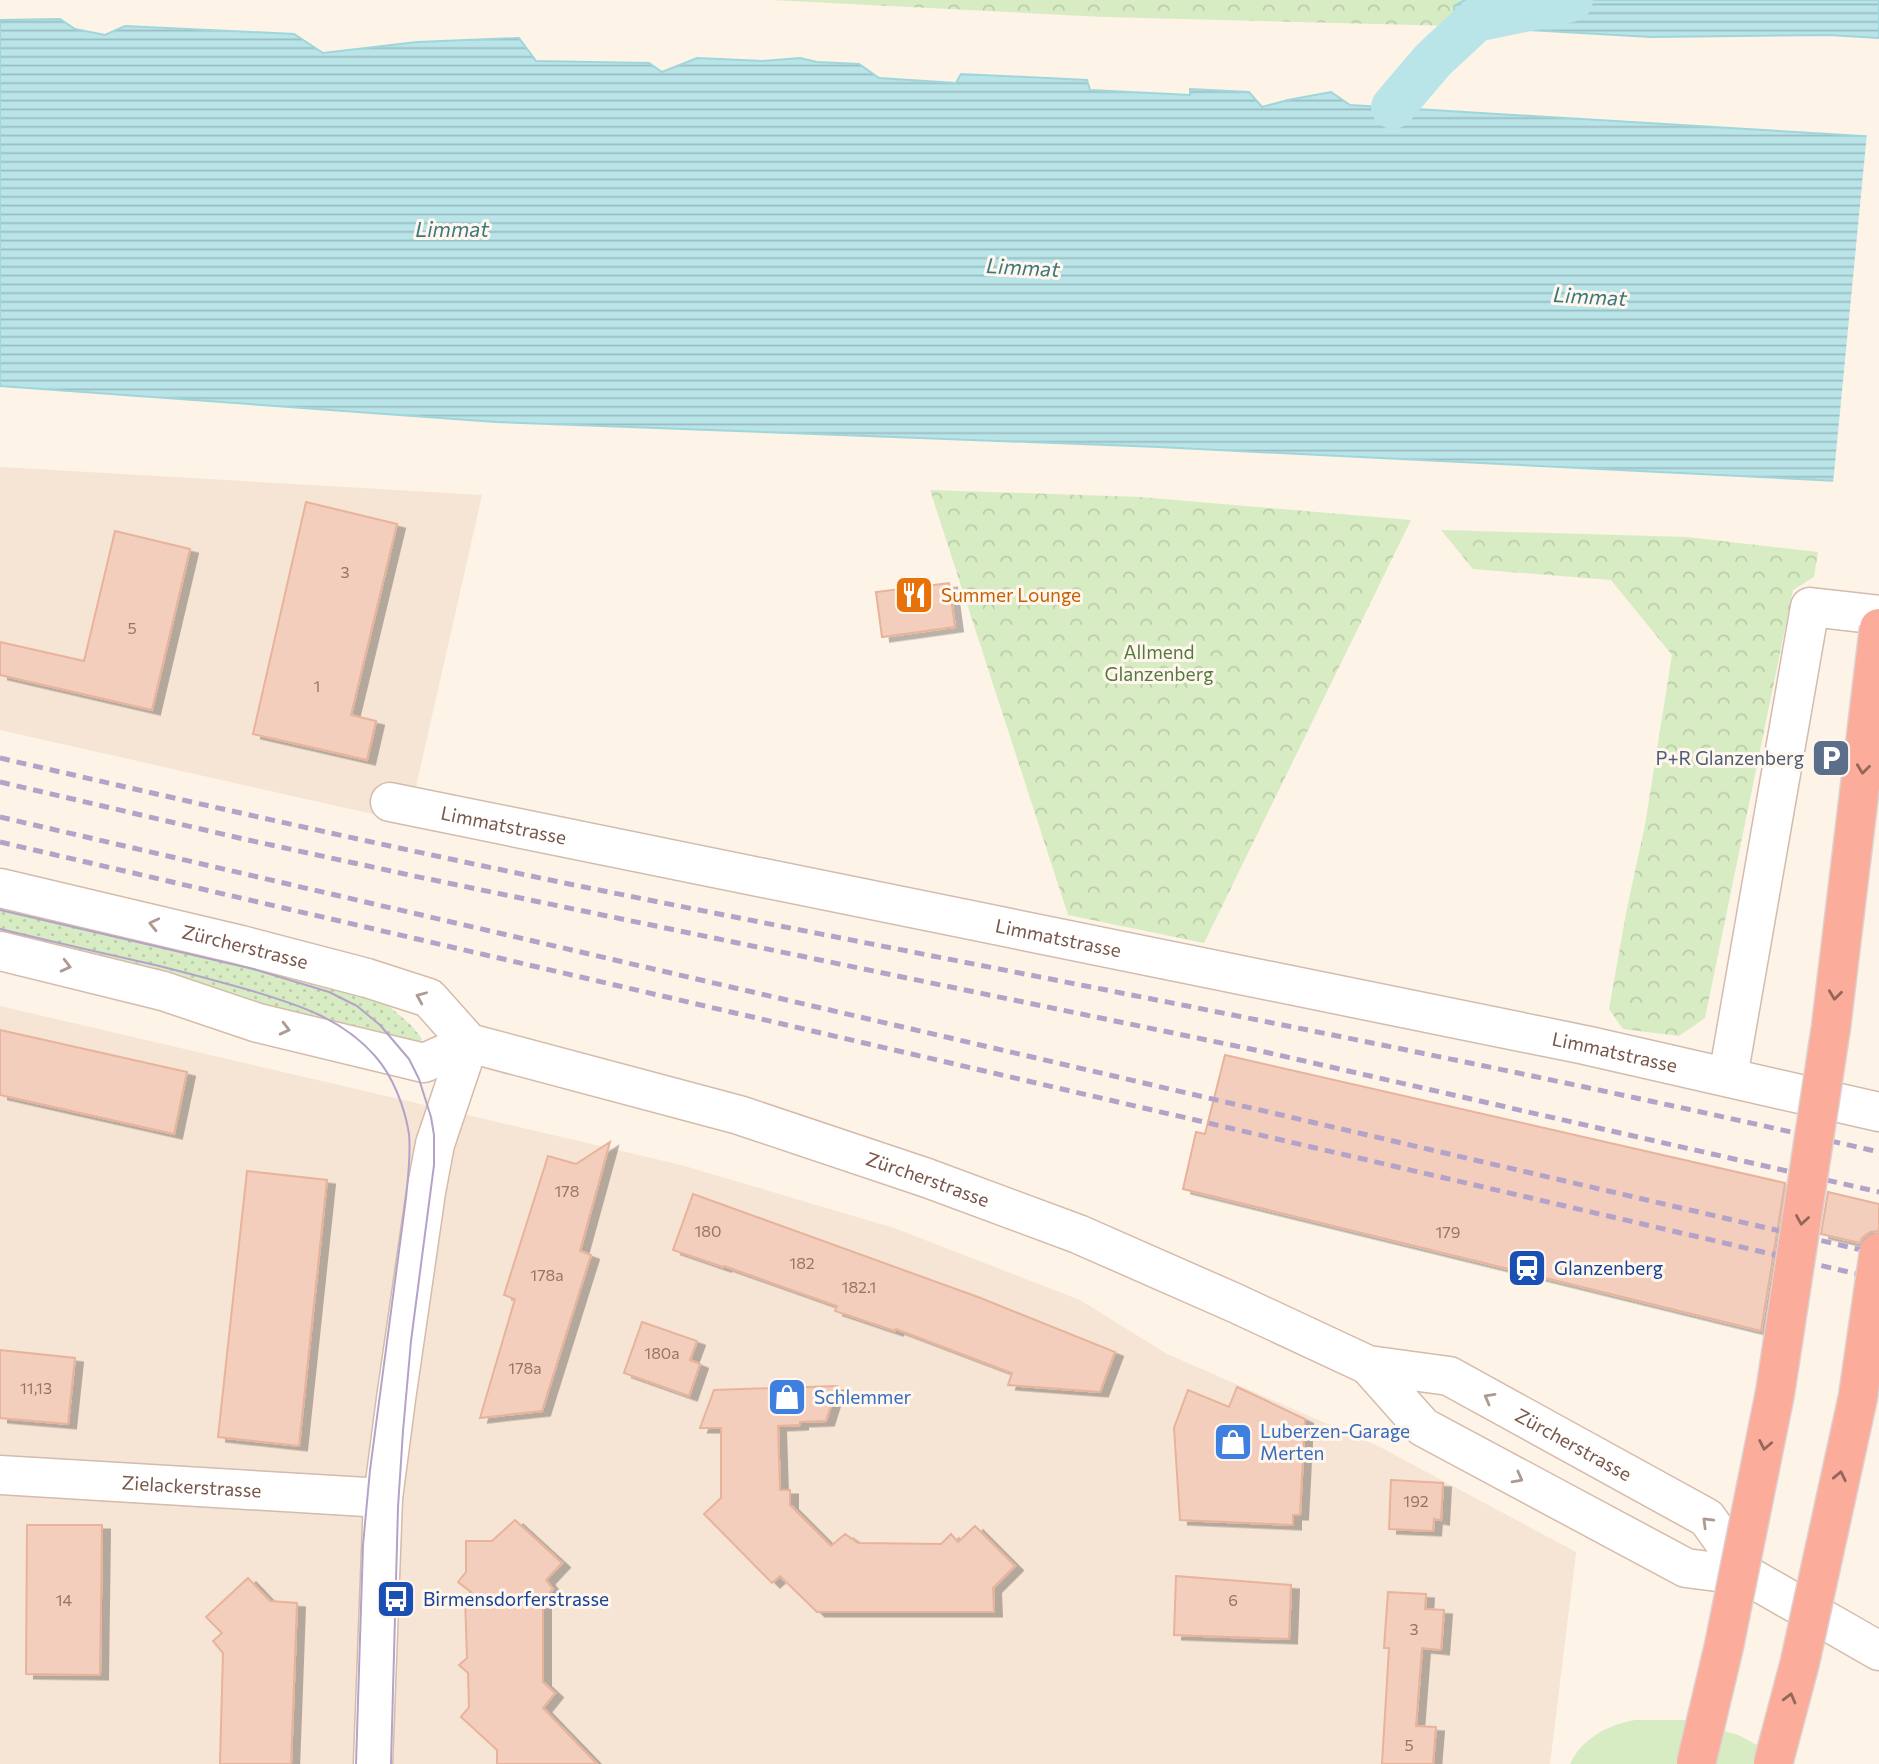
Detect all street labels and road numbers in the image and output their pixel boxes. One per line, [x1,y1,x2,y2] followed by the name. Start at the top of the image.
[439,801,569,849] street label: Limmatstrasse
[994,913,1123,961] street label: Limmatstrasse
[180,919,311,973] street label: Zürcherstrasse
[1550,1027,1680,1077] street label: Limmatstrasse
[863,1146,993,1211] street label: Zürcherstrasse
[1511,1403,1636,1485] street label: Zürcherstrasse
[121,1470,262,1502] street label: Zielackerstrasse

